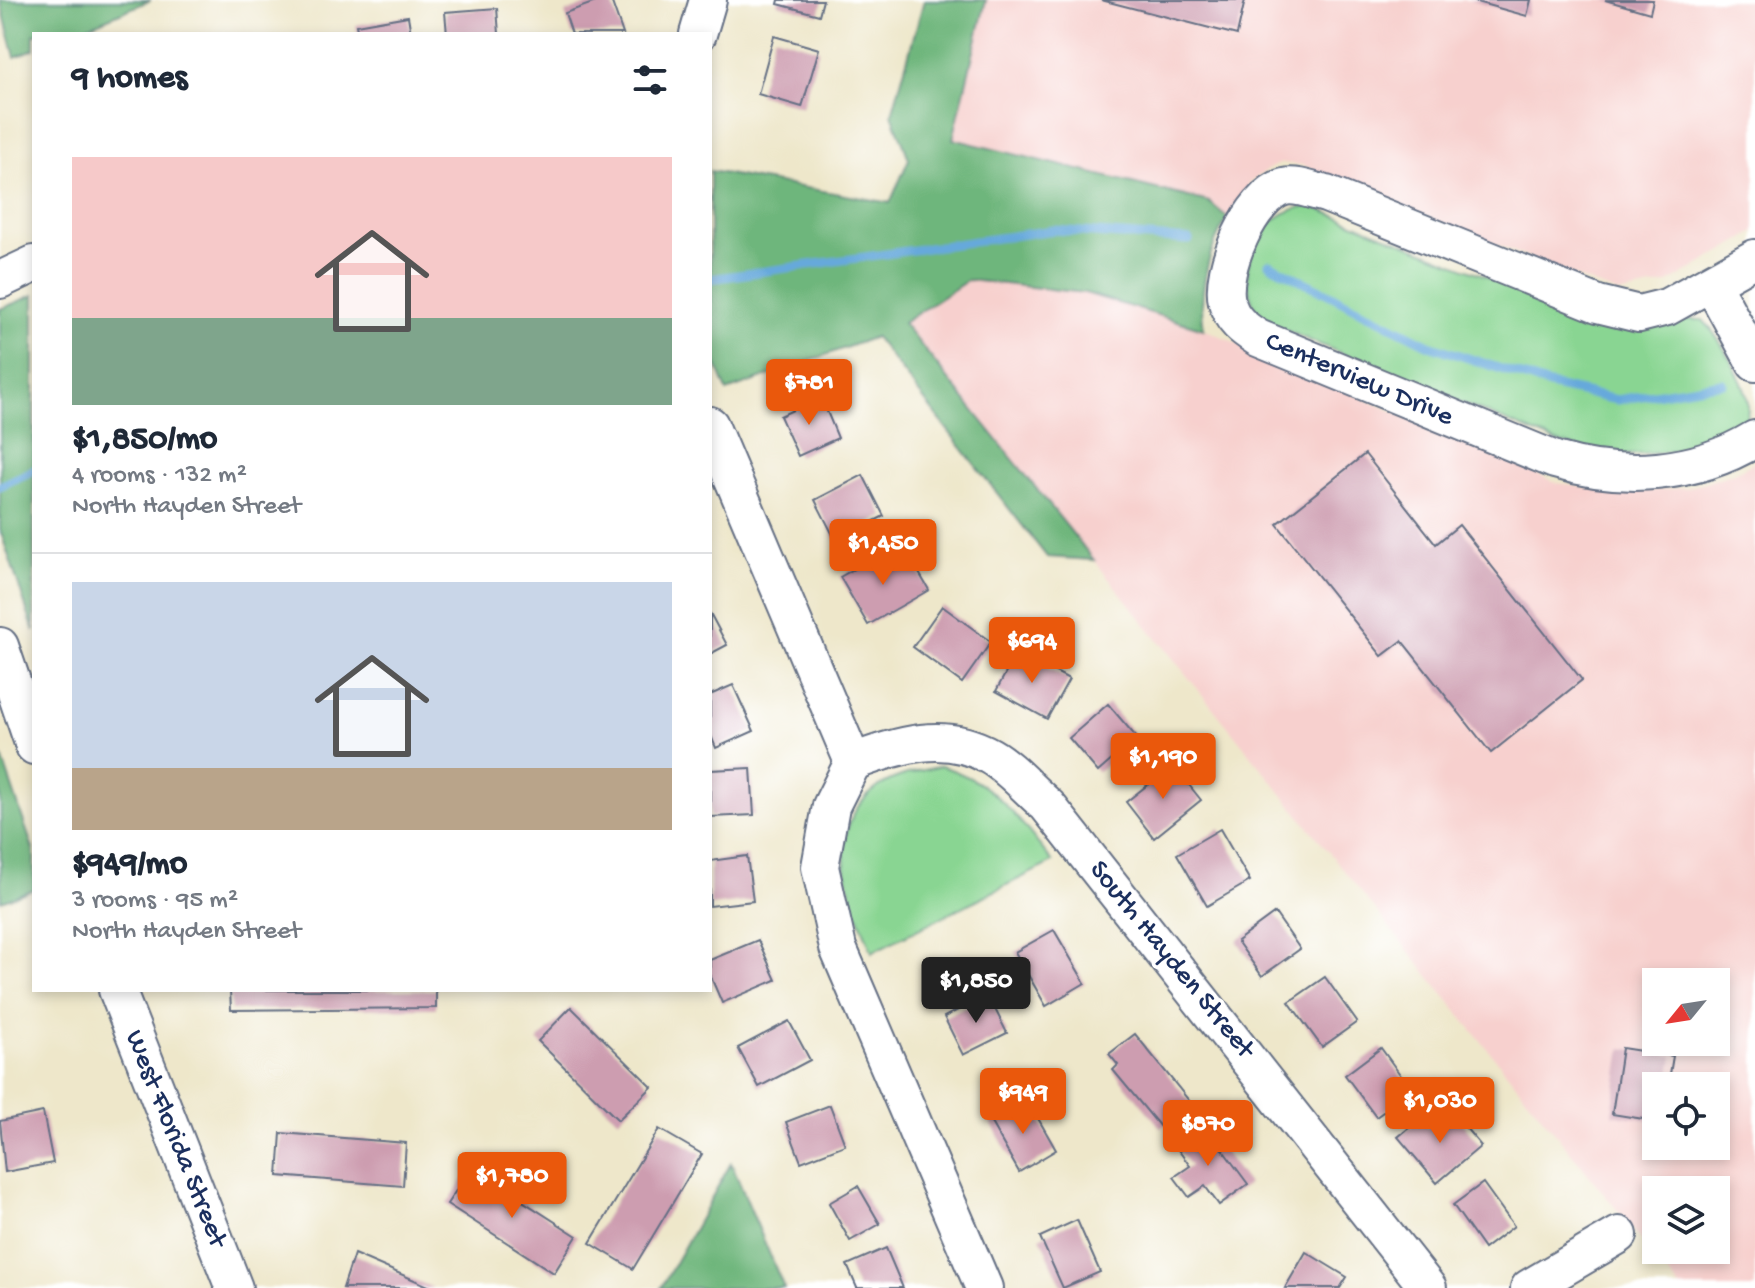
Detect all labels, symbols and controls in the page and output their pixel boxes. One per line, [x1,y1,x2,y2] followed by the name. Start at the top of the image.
[628,58,672,102] icon: filters
[72,60,187,100] text: 9 homes
[300,209,444,353] icon: home
[1260,326,1458,435] street label: Centerview Drive
[762,359,856,427] pin: $781
[784,369,834,400] text: $781
[72,421,217,461] text: $1,850/mo
[72,461,247,492] text: 4 rooms · 132 m²
[72,492,301,523] text: North Hayden Street
[818,519,948,587] pin: $1,450
[847,529,919,560] text: $1,450
[985,617,1079,685] pin: $694
[1007,627,1057,658] text: $694
[300,634,444,778] icon: home
[1098,733,1228,801] pin: $1,190
[1129,743,1197,774] text: $1,190
[72,846,187,886] text: $949/mo
[1081,855,1262,1067] street label: South Hayden Street
[72,886,238,917] text: 3 rooms · 95 m²
[72,917,301,948] text: North Hayden Street
[911,957,1041,1025] pin: $1,850
[939,967,1013,998] text: $1,850
[1642,968,1730,1056] north arrow
[1642,968,1730,1264] map controls
[116,1026,235,1255] street label: West Florida Street
[976,1068,1070,1136] pin: $949
[1642,1072,1730,1160] button: locate
[1375,1077,1505,1145] pin: $1,030
[998,1078,1048,1109] text: $949
[1403,1087,1477,1118] text: $1,030
[1161,1100,1255,1168] pin: $870
[1181,1110,1235,1141] text: $870
[447,1152,577,1220] pin: $1,780
[476,1162,548,1193] text: $1,780
[1642,1176,1730,1264] button: layers

